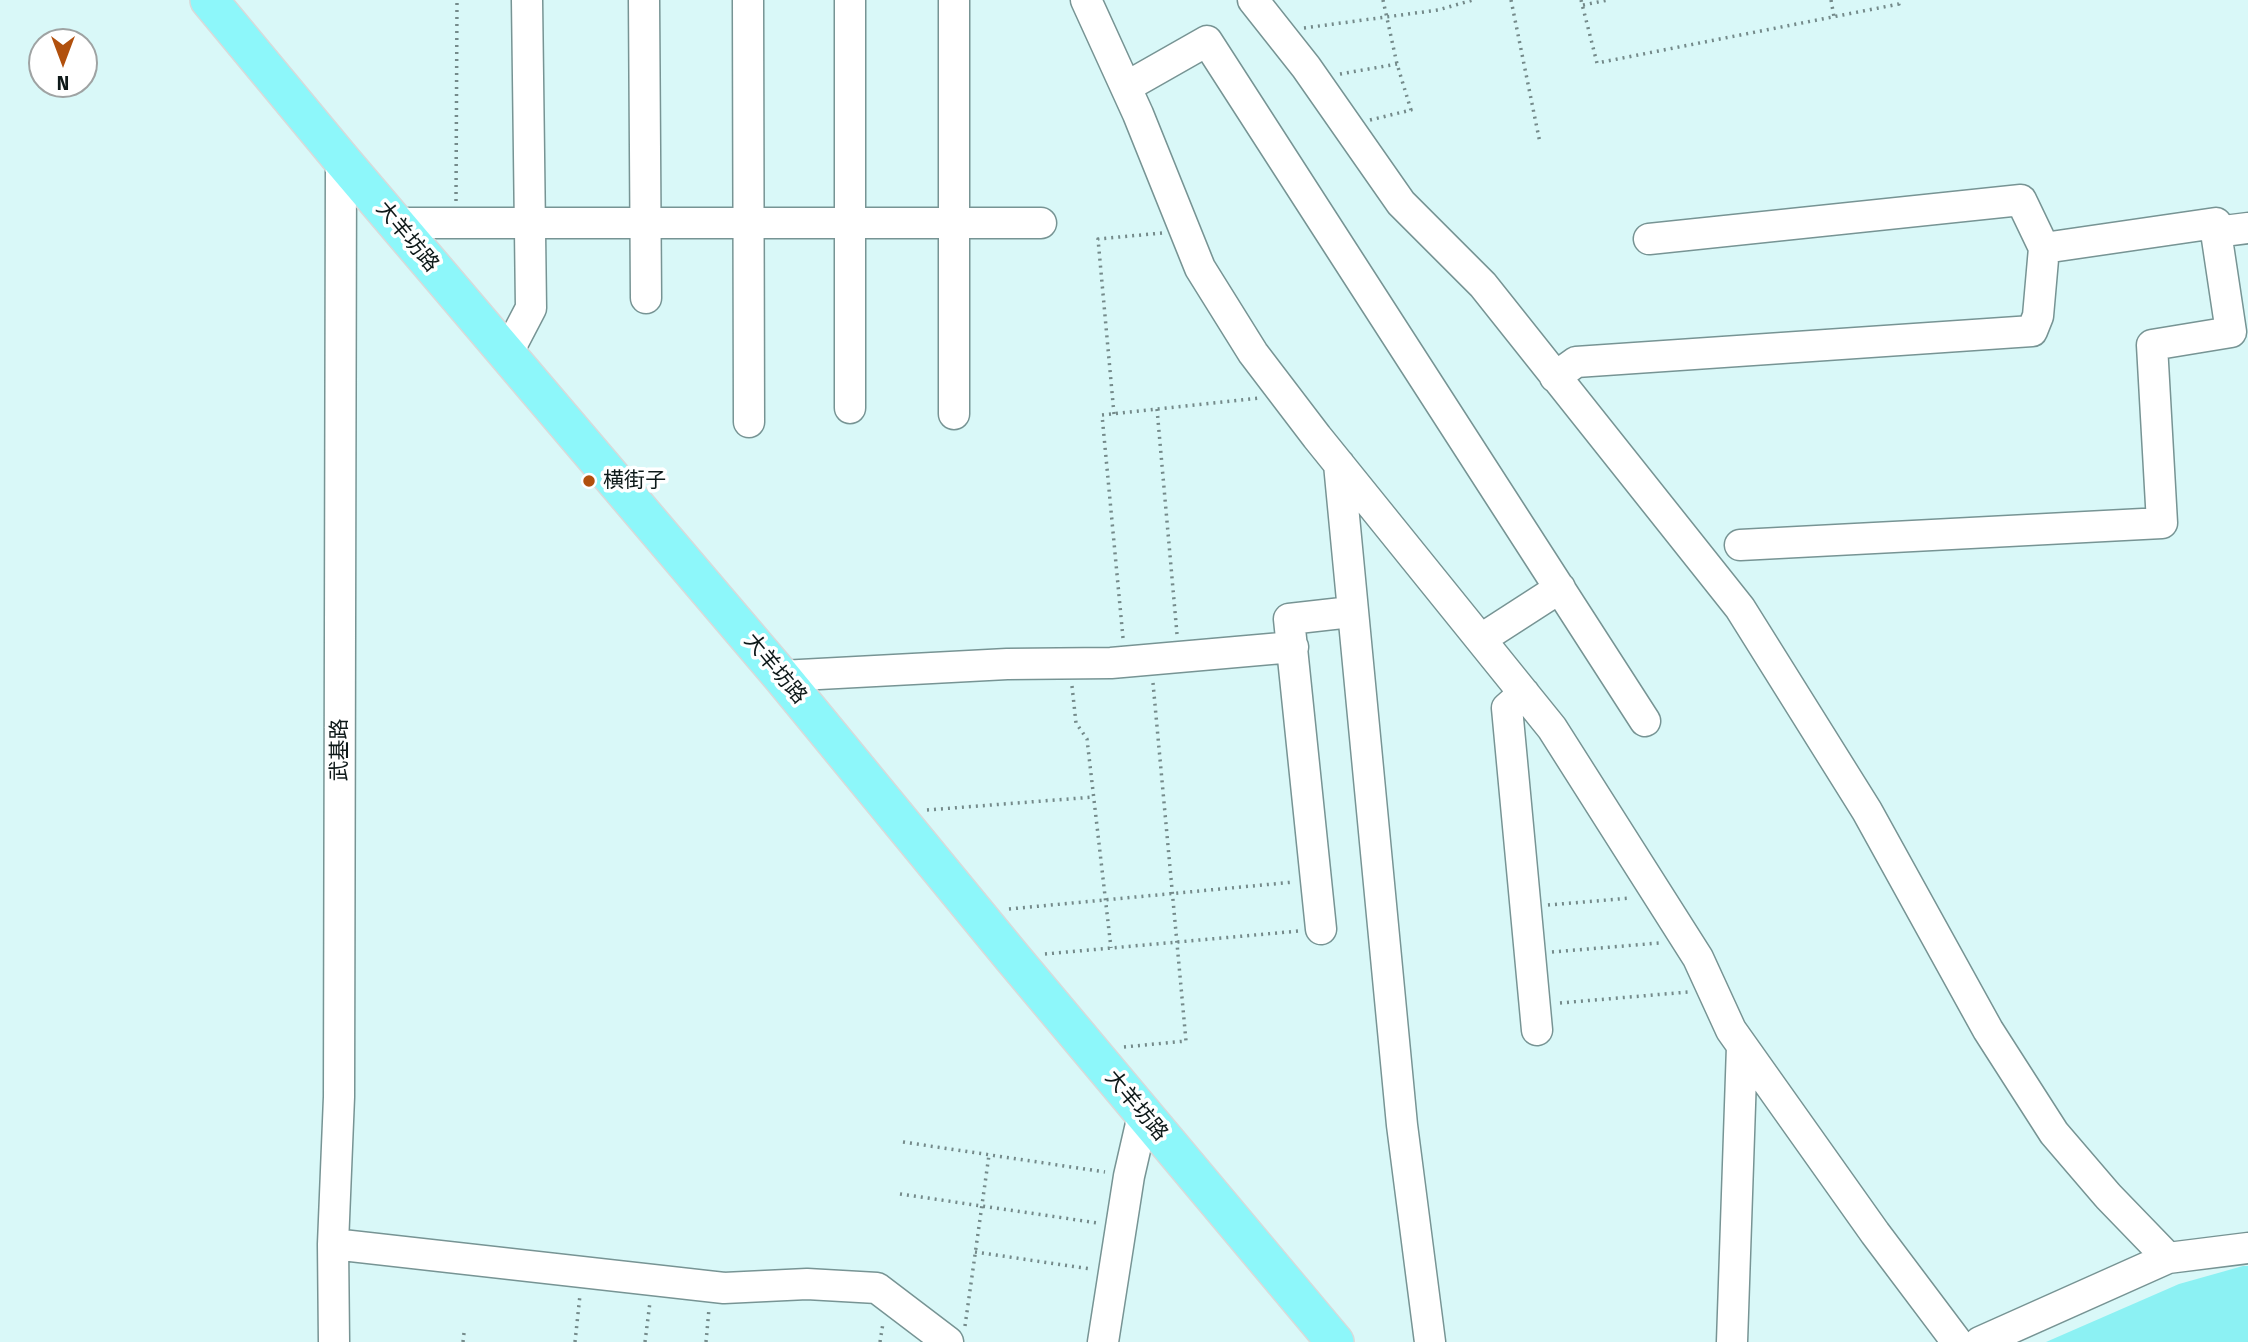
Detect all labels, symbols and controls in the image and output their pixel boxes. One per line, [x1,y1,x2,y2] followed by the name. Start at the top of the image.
[28,28,98,98] north arrow
[57,71,69,94] text: N
[370,197,444,277] street label: 大羊坊路
[603,468,666,494] place label: 横街子
[581,473,597,489] marker: 横街子
[738,629,812,709] street label: 大羊坊路
[327,719,353,781] street label: 武基路
[1099,1066,1173,1146] street label: 大羊坊路

